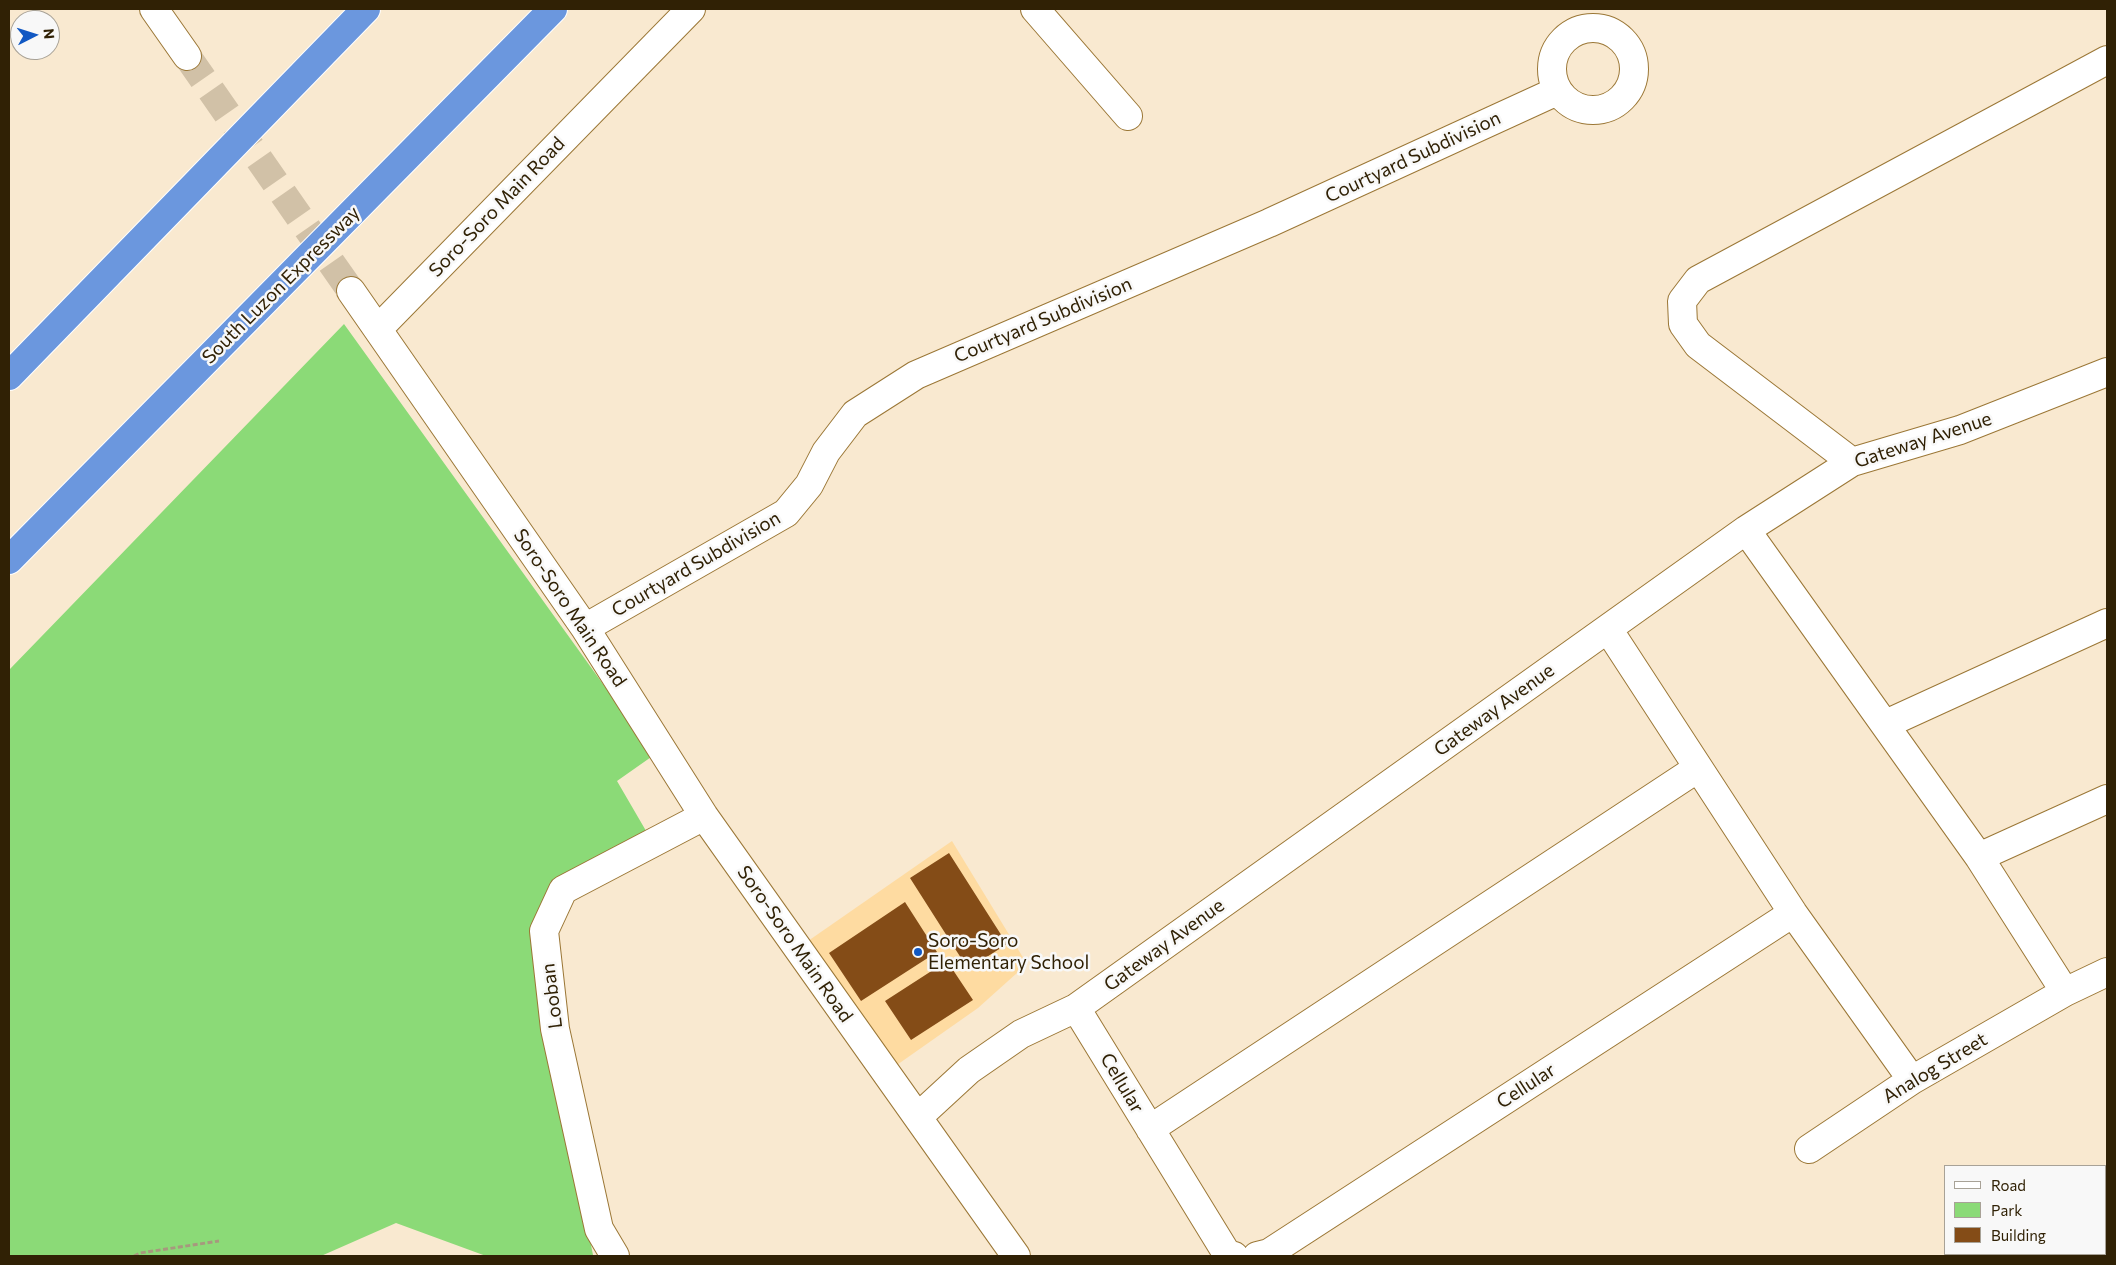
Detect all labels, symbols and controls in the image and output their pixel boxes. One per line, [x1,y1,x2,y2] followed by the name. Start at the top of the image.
[10,10,60,60] north arrow
[41,28,58,40] text: N
[1322,106,1504,208] street label: Courtyard Subdivision
[424,132,570,282] street label: Soro-Soro Main Road
[197,201,365,369] street label: South Luzon Expressway
[951,272,1135,368] street label: Courtyard Subdivision
[1852,407,1994,473] street label: Gateway Avenue
[608,506,784,622] street label: Courtyard Subdivision
[509,525,631,691] street label: Soro-Soro Main Road
[1430,659,1558,761] street label: Gateway Avenue
[732,861,858,1027] street label: Soro-Soro Main Road
[1100,894,1228,996] street label: Gateway Avenue
[928,930,1089,974] place label: Soro-Soro Elementary School
[912,946,924,958] marker: Soro-Soro Elementary School
[537,962,567,1030] street label: Looban
[1879,1028,1991,1108] street label: Analog Street
[1095,1049,1149,1117] street label: Cellular
[1492,1059,1560,1113] street label: Cellular
[1944,1165,2106,1255] legend
[1991,1176,2026,1194] text: Road
[1991,1201,2022,1219] text: Park
[1991,1226,2046,1244] text: Building

